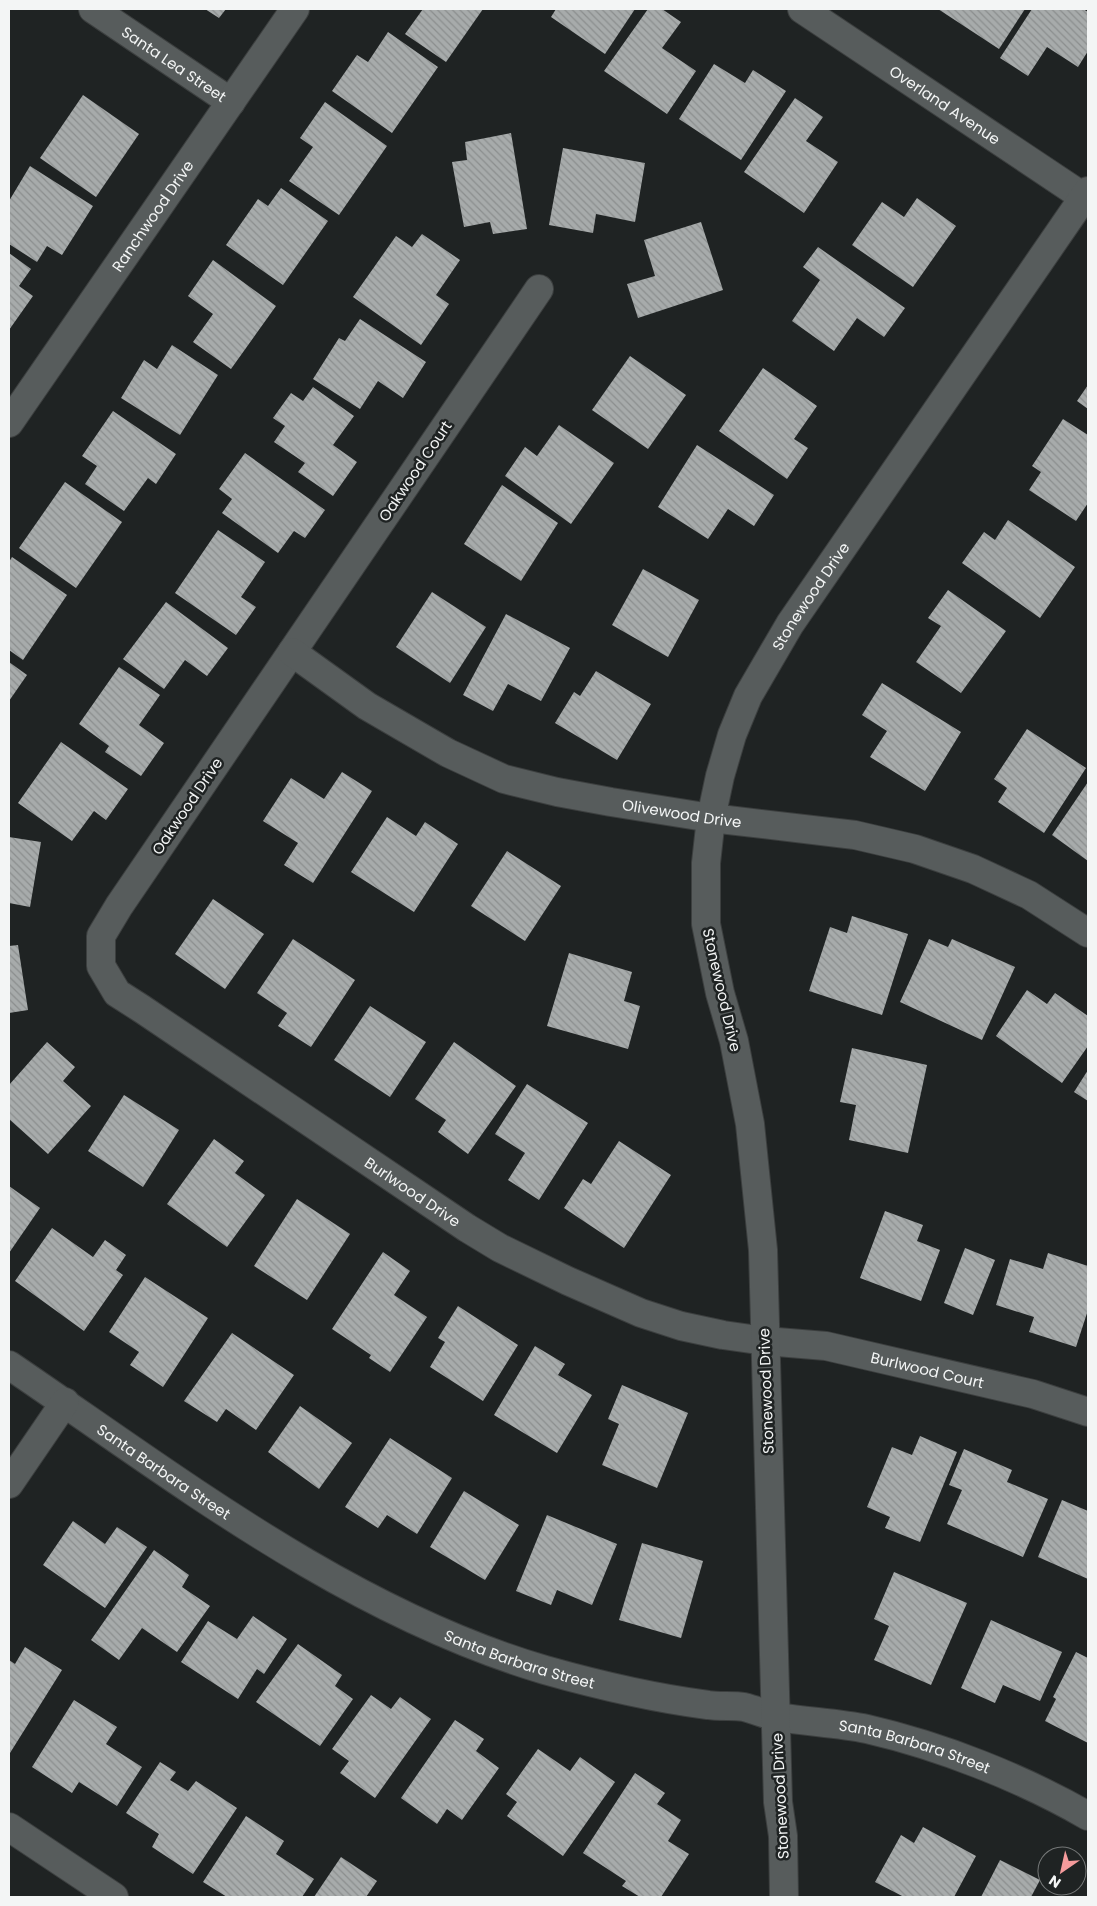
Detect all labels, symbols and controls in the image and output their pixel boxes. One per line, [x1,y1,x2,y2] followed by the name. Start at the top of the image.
[118,21,231,107] street label: Santa Lea Street
[886,60,1005,149] street label: Overland Avenue
[106,156,198,275] street label: Ranchwood Drive
[374,417,456,525] street label: Oakwood Court
[766,538,854,654] street label: Stonewood Drive
[147,753,227,859] street label: Oakwood Drive
[621,793,743,832] street label: Olivewood Drive
[698,926,746,1054] street label: Stonewood Drive
[361,1152,465,1231] street label: Burlwood Drive
[753,1328,779,1454] street label: Stonewood Drive
[869,1346,986,1393] street label: Burlwood Court
[93,1418,235,1524] street label: Santa Barbara Street
[441,1624,597,1693] street label: Santa Barbara Street
[838,1714,994,1778] street label: Santa Barbara Street
[766,1733,794,1859] street label: Stonewood Drive
[1037,1846,1087,1896] north arrow
[1045,1871,1065,1893] text: N

